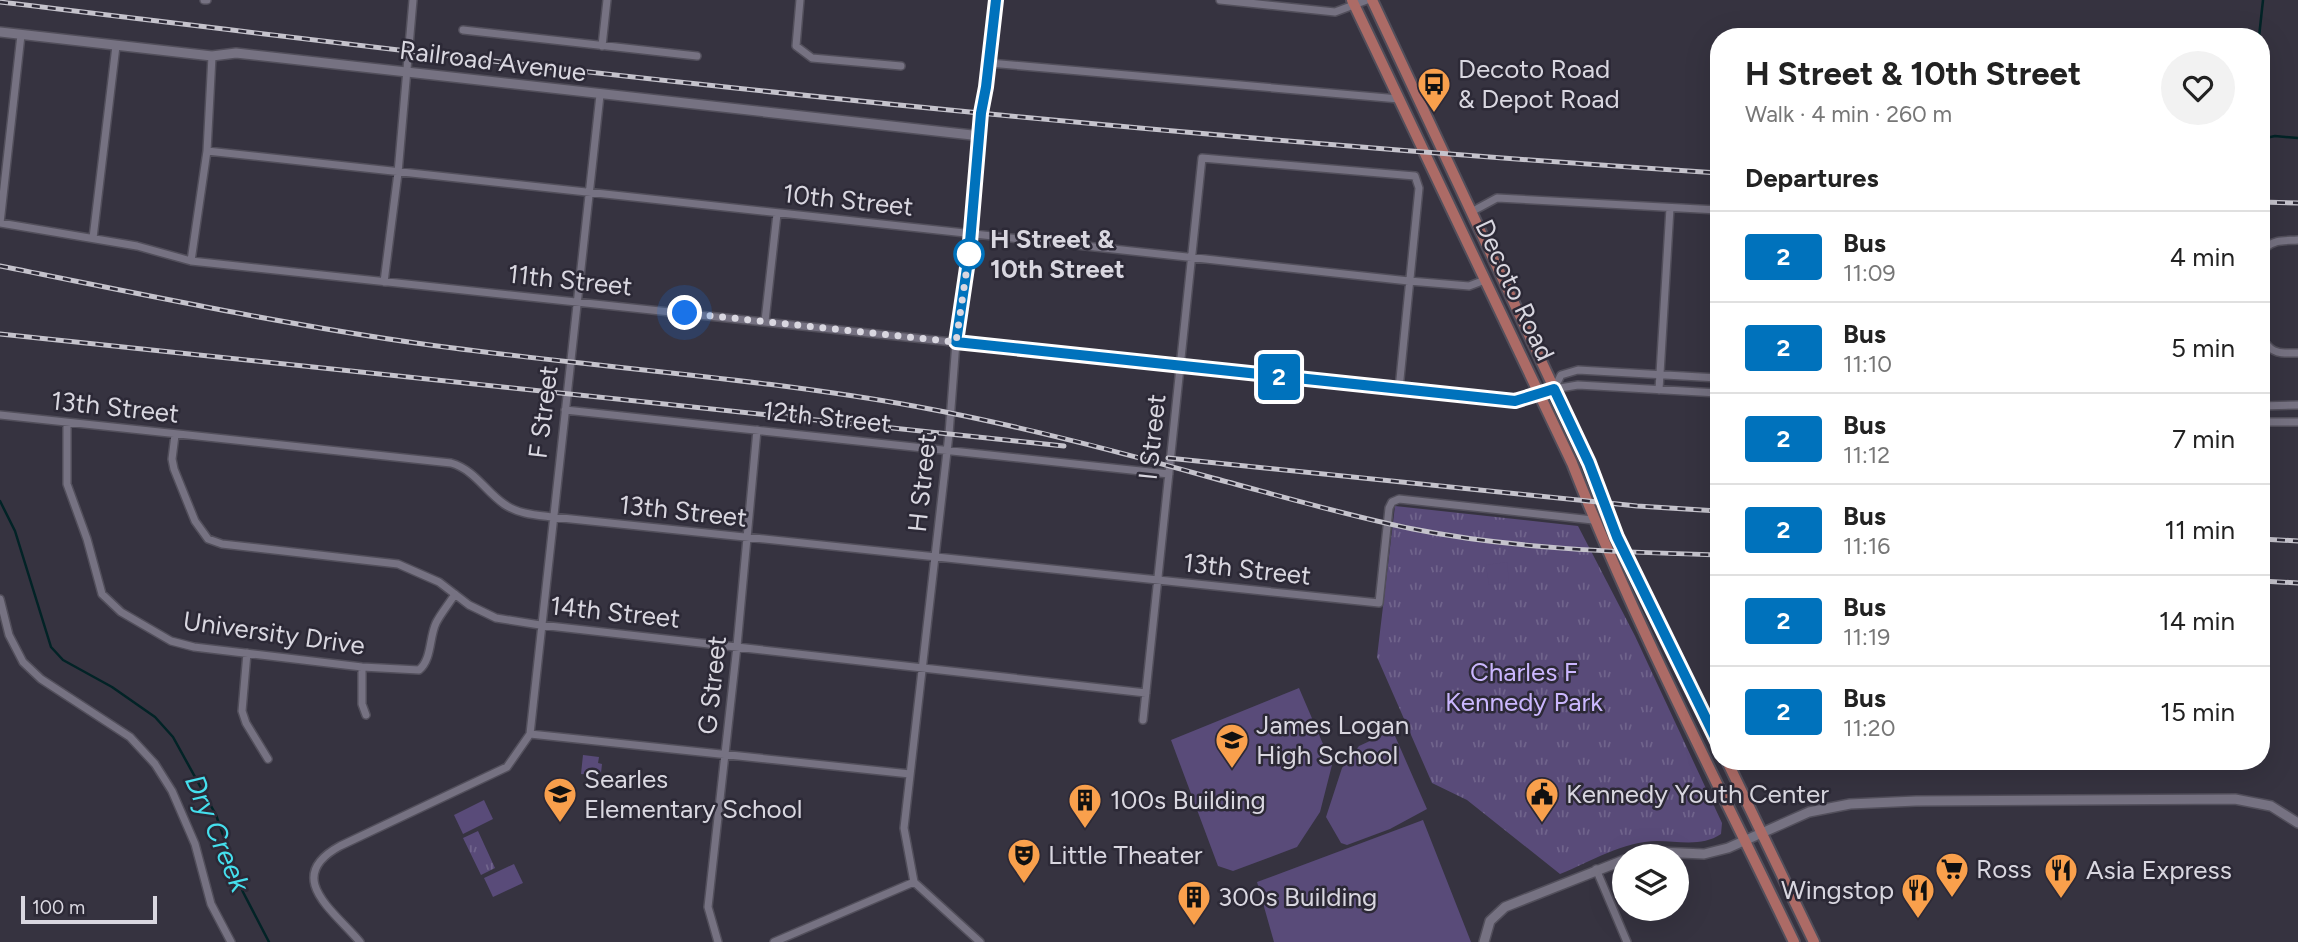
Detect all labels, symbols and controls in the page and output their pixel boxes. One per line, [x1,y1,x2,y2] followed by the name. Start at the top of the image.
[398,34,588,88] street label: Railroad Avenue
[2161,51,2235,125] button: heart
[1458,53,1620,115] place label: Decoto Road & Depot Road
[1745,54,2081,93] text: H Street & 10th Street
[1415,65,1453,114] bus stop icon: Decoto Road & Depot Road
[1745,100,1952,128] text: Walk · 4 min · 260 m
[1745,162,1879,194] text: Departures
[781,177,915,223] street label: 10th Street
[1468,214,1562,366] street label: Decoto Road
[990,223,1125,285] place label: H Street & 10th Street
[1843,227,1886,259] text: Bus
[954,239,984,269] marker: H Street & 10th Street
[2170,241,2235,273] text: 4 min
[1777,242,1790,271] text: 2
[506,258,634,302] street label: 11th Street
[1843,259,1896,287] text: 11:09
[667,295,702,330] your location
[1843,318,1886,350] text: Bus
[2171,332,2235,364] text: 5 min
[1777,333,1790,362] text: 2
[1843,350,1892,378] text: 11:10
[1256,354,1302,400] line badge: 2
[1272,362,1286,391] text: 2
[521,364,565,460] street label: F Street
[49,384,181,430] street label: 13th Street
[1132,392,1172,482] street label: I Street
[761,394,893,440] street label: 12th Street
[1843,409,1886,441] text: Bus
[2172,423,2235,455] text: 7 min
[1777,424,1790,453] text: 2
[901,432,943,534] street label: H Street
[1843,441,1890,469] text: 11:12
[617,488,749,534] street label: 13th Street
[1843,500,1886,532] text: Bus
[2164,514,2235,546] text: 11 min
[1777,515,1790,544] text: 2
[1843,532,1890,560] text: 11:16
[1181,546,1313,592] street label: 13th Street
[548,589,682,635] street label: 14th Street
[1843,591,1886,623] text: Bus
[181,604,367,662] street label: University Drive
[2159,605,2235,637] text: 14 min
[1777,606,1790,635] text: 2
[1843,623,1890,651] text: 11:19
[691,634,733,736] street label: G Street
[1445,656,1603,718] park label: Charles F Kennedy Park
[1843,682,1886,714] text: Bus
[2160,696,2235,728] text: 15 min
[1777,697,1790,726] text: 2
[1256,709,1409,771] place label: James Logan High School
[1843,714,1895,742] text: 11:20
[1213,721,1251,770] school or university icon: James Logan High School
[584,763,802,825] place label: Searles Elementary School
[178,769,258,898] water label: Dry Creek
[541,775,579,824] school or university icon: Searles Elementary School
[1523,775,1561,824] public building icon: Kennedy Youth Center
[1566,778,1829,810] place label: Kennedy Youth Center
[1066,781,1104,830] building icon: 100s Building
[1110,784,1266,816] place label: 100s Building
[1005,836,1043,885] theatre icon: Little Theater
[1048,839,1203,871] place label: Little Theater
[1612,844,1689,921] map controls
[1612,844,1689,921] button: layers
[1933,850,1971,899] supermarket icon: Ross
[2042,851,2080,900] restaurant icon: Asia Express
[1976,853,2032,885] place label: Ross
[2086,854,2232,886] place label: Asia Express
[1899,871,1937,920] restaurant icon: Wingstop
[1781,874,1894,906] place label: Wingstop
[1175,878,1213,927] building icon: 300s Building
[1218,881,1377,913] place label: 300s Building
[21,893,158,925] scale bar
[32,896,85,919] text: 100 m

